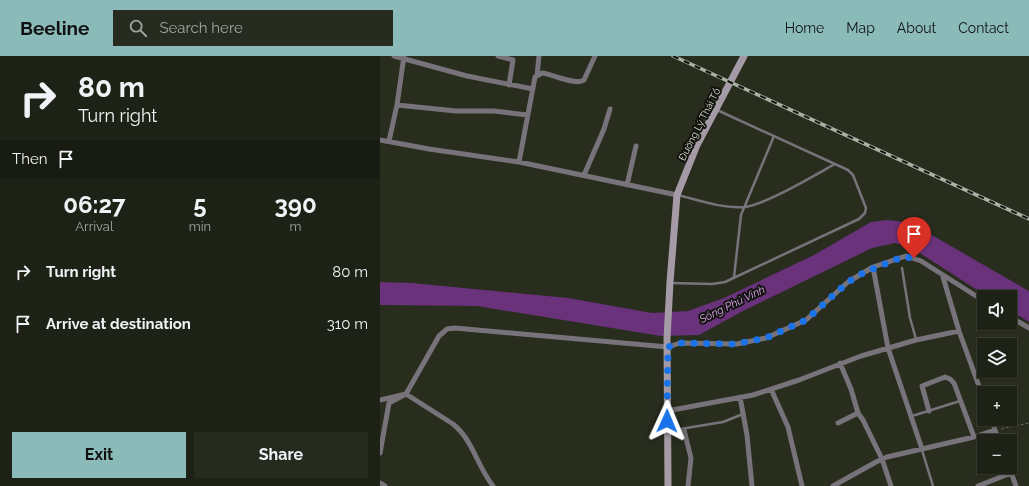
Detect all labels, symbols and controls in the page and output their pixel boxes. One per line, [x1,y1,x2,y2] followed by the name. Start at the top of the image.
[113,10,393,46] search box
[20,17,89,39] text: Beeline
[127,17,149,39] icon: search
[159,19,243,37] text: Search here
[785,20,824,36] text: Home
[846,20,875,36] text: Map
[897,20,936,36] text: About
[958,20,1009,36] text: Contact
[78,71,145,104] text: 80 m
[12,72,64,124] icon: right
[676,86,723,162] street label: Đường Lý Thái Tổ
[78,105,157,126] text: Turn right
[55,148,77,170] icon: arrive
[12,150,47,168] text: Then
[63,190,126,219] text: 06:27
[193,190,207,219] text: 5
[274,190,317,219] text: 390
[897,217,931,258] pin
[75,219,113,234] text: Arrival
[189,219,211,234] text: min
[290,219,302,234] text: m
[903,223,925,245] icon: arrive
[12,261,34,283] icon: right
[46,263,116,281] text: Turn right
[332,263,368,281] text: 80 m
[696,283,767,326] water label: Sông Phú Vinh
[977,290,1017,474] map controls
[977,290,1017,330] button: sound
[12,313,34,335] icon: arrive
[46,315,191,333] text: Arrive at destination
[327,315,368,333] text: 310 m
[977,338,1017,378] button: layers
[977,386,1017,426] button: +
[646,400,688,442] position arrow
[12,432,186,478] button: Exit
[194,432,368,478] button: Share
[977,434,1017,474] button: −

